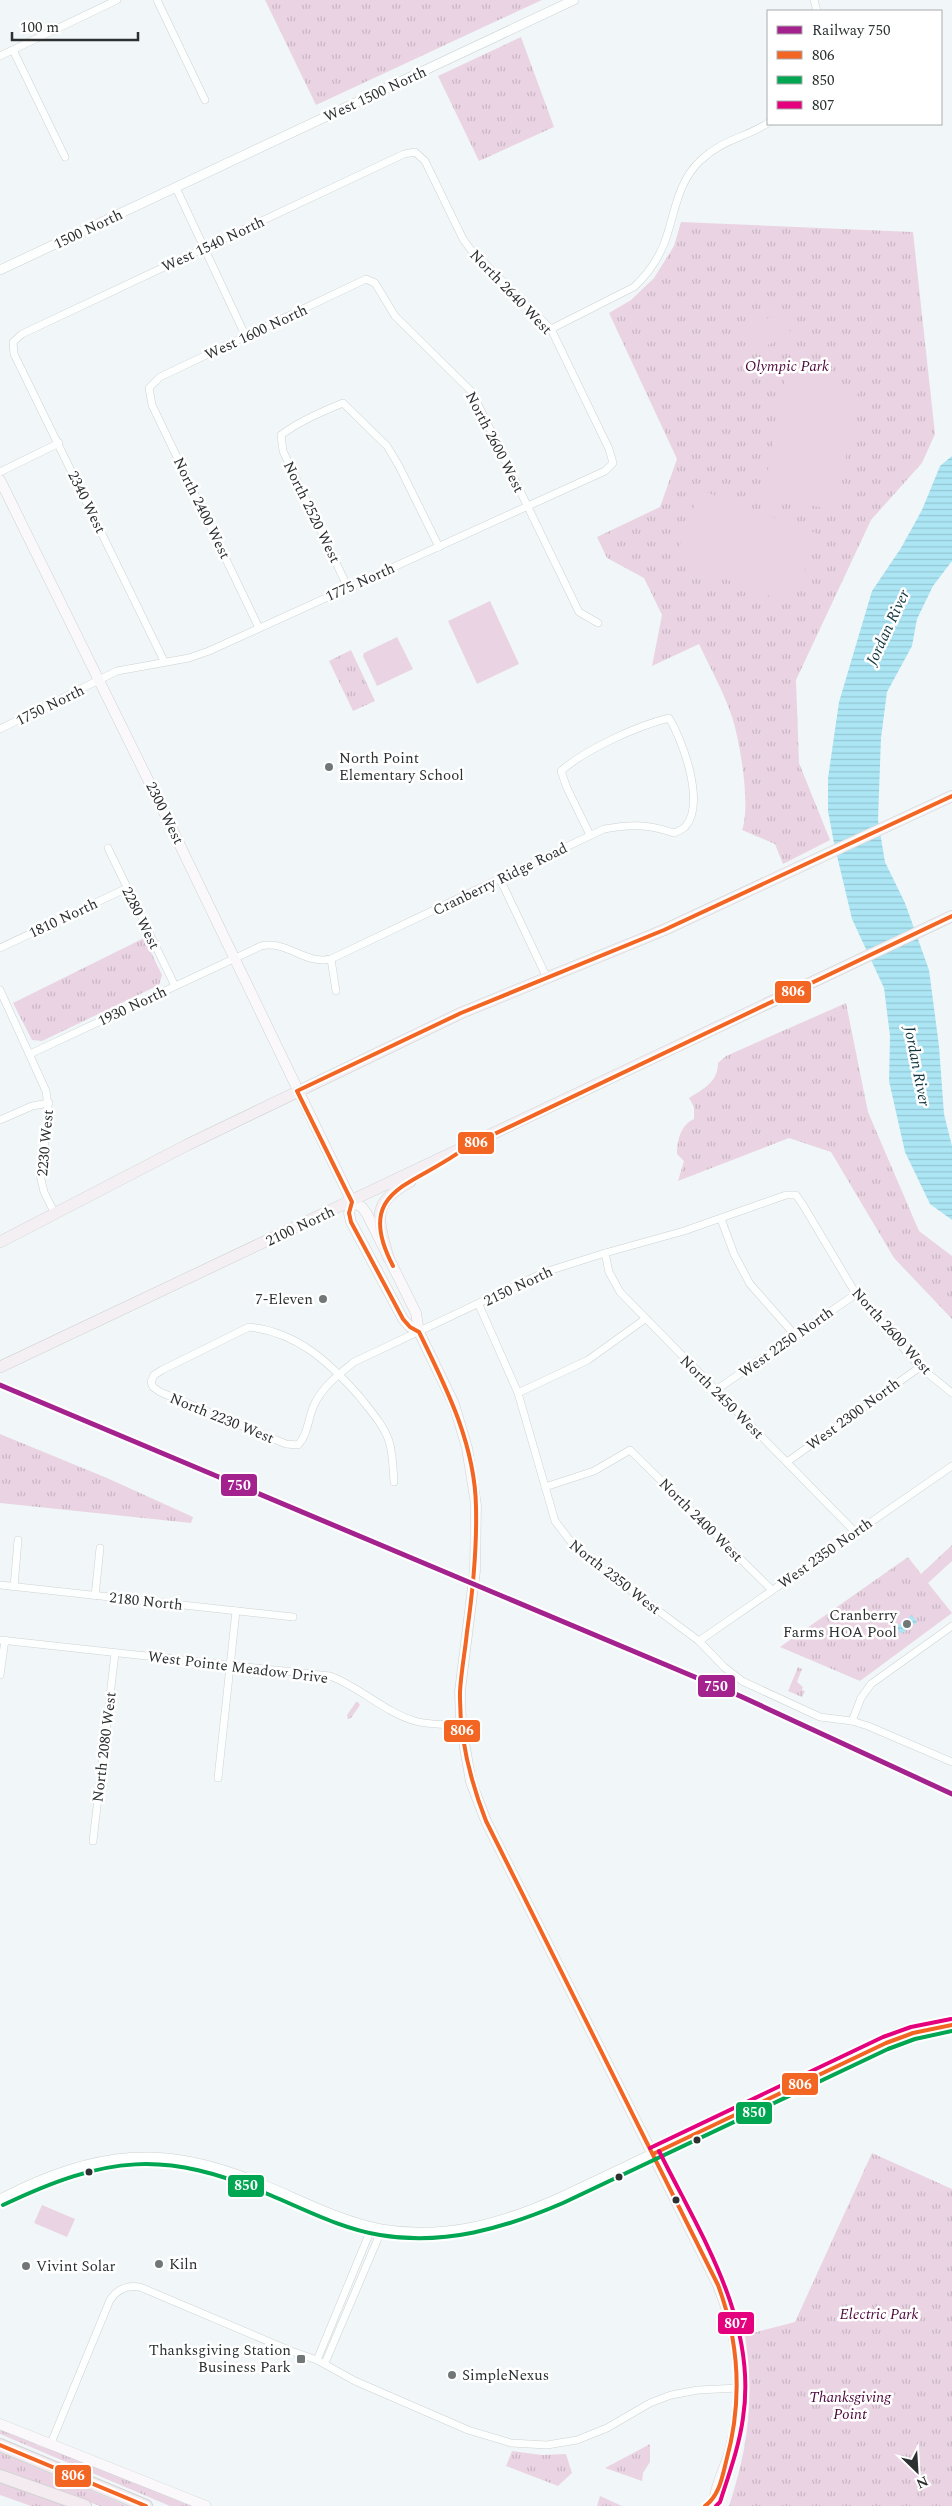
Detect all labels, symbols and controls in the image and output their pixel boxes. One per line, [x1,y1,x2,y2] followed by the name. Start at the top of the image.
[12,10,139,42] scale bar
[767,10,942,125] legend
[20,16,59,39] text: 100 m
[812,19,891,42] text: Railway 750
[812,44,835,67] text: 806
[320,60,431,128] street label: West 1500 North
[812,69,835,92] text: 850
[812,94,835,117] text: 807
[50,203,127,255] street label: 1500 North
[158,210,269,278] street label: West 1540 North
[464,244,557,340] street label: North 2640 West
[201,298,312,366] street label: West 1600 North
[745,355,829,378] park label: Olympic Park
[459,388,530,497] street label: North 2600 West
[167,453,236,563] street label: North 2400 West
[277,457,346,567] street label: North 2520 West
[62,467,112,537] street label: 2340 West
[322,557,399,608] street label: 1775 North
[859,585,916,670] water label: Jordan River
[12,679,89,732] street label: 1750 North
[339,747,464,787] place label: North Point Elementary School
[323,761,335,773] marker: North Point Elementary School
[140,778,190,848] street label: 2300 West
[429,837,571,922] street label: Cranberry Ridge Road
[116,883,166,953] street label: 2280 West
[25,892,102,944] street label: 1810 North
[94,980,171,1032] street label: 1930 North
[774,980,812,1004] line badge: 806
[781,981,805,1002] text: 806
[897,1023,937,1109] water label: Jordan River
[31,1109,60,1177] street label: 2230 West
[457,1131,495,1155] line badge: 806
[464,1132,488,1153] text: 806
[262,1200,339,1252] street label: 2100 North
[480,1260,557,1312] street label: 2150 North
[846,1282,937,1380] street label: North 2600 West
[255,1288,313,1311] place label: 7-Eleven
[317,1293,329,1305] marker: 7-Eleven
[734,1301,839,1384] street label: West 2250 North
[674,1350,769,1445] street label: North 2450 West
[802,1372,905,1456] street label: West 2300 North
[166,1387,278,1450] street label: North 2230 West
[220,1473,258,1497] line badge: 750
[653,1473,748,1568] street label: North 2400 West
[227,1475,251,1496] text: 750
[773,1512,878,1595] street label: West 2350 North
[564,1534,665,1621] street label: North 2350 West
[108,1586,184,1617] street label: 2180 North
[783,1604,898,1644] place label: Cranberry Farms HOA Pool
[901,1618,913,1630] marker: Cranberry Farms HOA Pool
[146,1645,329,1690] street label: West Pointe Meadow Drive
[697,1674,736,1698] line badge: 750
[704,1676,728,1697] text: 750
[86,1691,123,1804] street label: North 2080 West
[443,1719,481,1743] line badge: 806
[450,1720,474,1741] text: 806
[781,2072,819,2096] line badge: 806
[788,2074,812,2095] text: 806
[735,2101,773,2125] line badge: 850
[742,2102,766,2123] text: 850
[692,2135,702,2145] unlabelled marker
[84,2167,94,2177] unlabelled marker
[614,2172,624,2182] unlabelled marker
[227,2174,265,2198] line badge: 850
[234,2175,258,2196] text: 850
[671,2195,681,2205] unlabelled marker
[169,2253,198,2276] place label: Kiln
[36,2255,116,2278] place label: Vivint Solar
[153,2258,165,2270] marker: Kiln
[20,2260,32,2272] marker: Vivint Solar
[839,2303,919,2326] park label: Electric Park
[717,2311,755,2335] line badge: 807
[724,2313,748,2334] text: 807
[149,2339,291,2379] place label: Thanksgiving Station Business Park
[295,2353,307,2365] marker: Thanksgiving Station Business Park
[462,2364,549,2387] place label: SimpleNexus
[446,2369,458,2381] marker: SimpleNexus
[809,2386,892,2426] park label: Thanksgiving Point
[892,2446,942,2496] north arrow
[54,2464,92,2488] line badge: 806
[61,2465,85,2486] text: 806
[913,2470,932,2494] text: N

